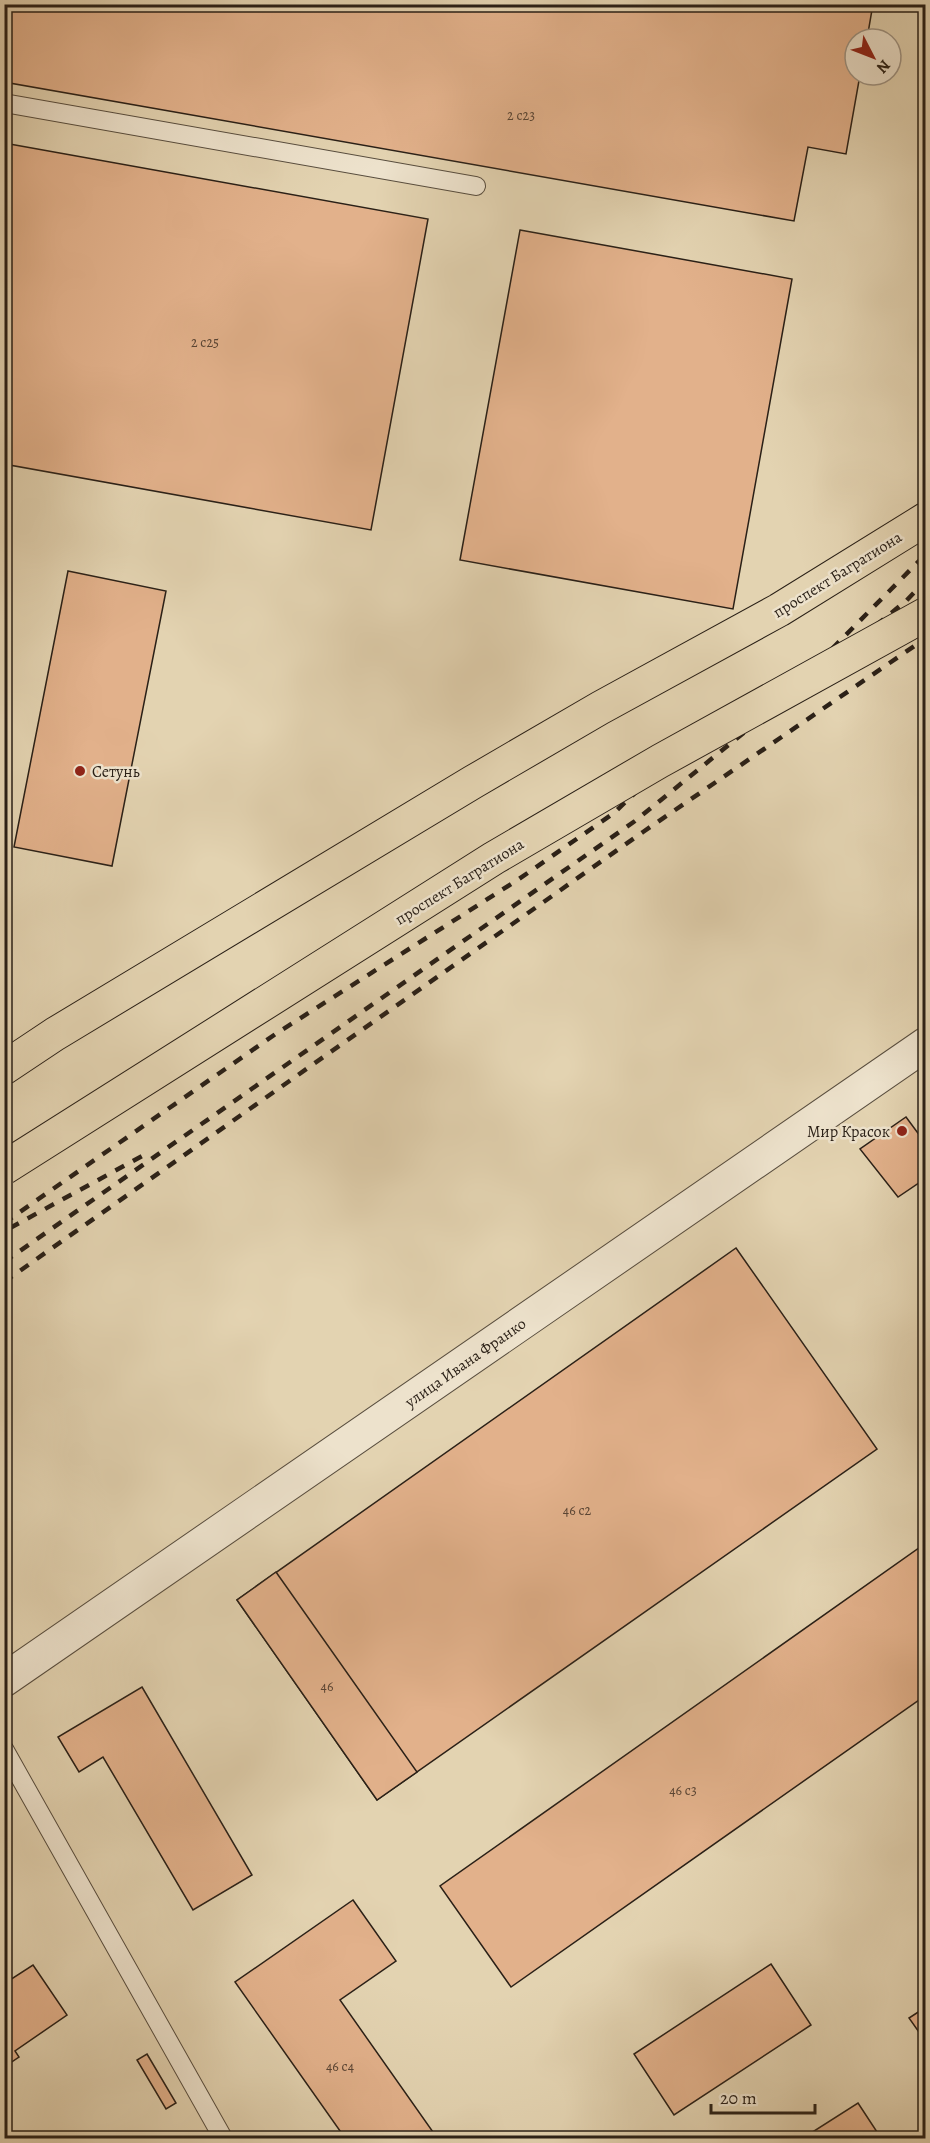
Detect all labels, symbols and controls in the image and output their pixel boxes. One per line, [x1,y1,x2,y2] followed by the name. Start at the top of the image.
[843,27,903,87] north arrow
[871,55,895,78] text: N
[507,106,535,125] house number: 2 с23
[191,333,219,352] house number: 2 с25
[769,526,907,623] street label: проспект Багратиона
[92,761,140,783] place label: Сетунь
[73,764,87,778] marker: Сетунь
[391,833,529,930] street label: проспект Багратиона
[807,1121,890,1143] place label: Мир Красок
[895,1124,909,1138] marker: Мир Красок
[400,1313,531,1413] street label: улица Ивана Франко
[563,1501,591,1520] house number: 46 с2
[321,1677,333,1696] house number: 46
[669,1781,697,1800] house number: 46 с3
[326,2057,354,2076] house number: 46 с4
[711,2077,814,2115] scale bar
[720,2086,757,2110] text: 20 m

